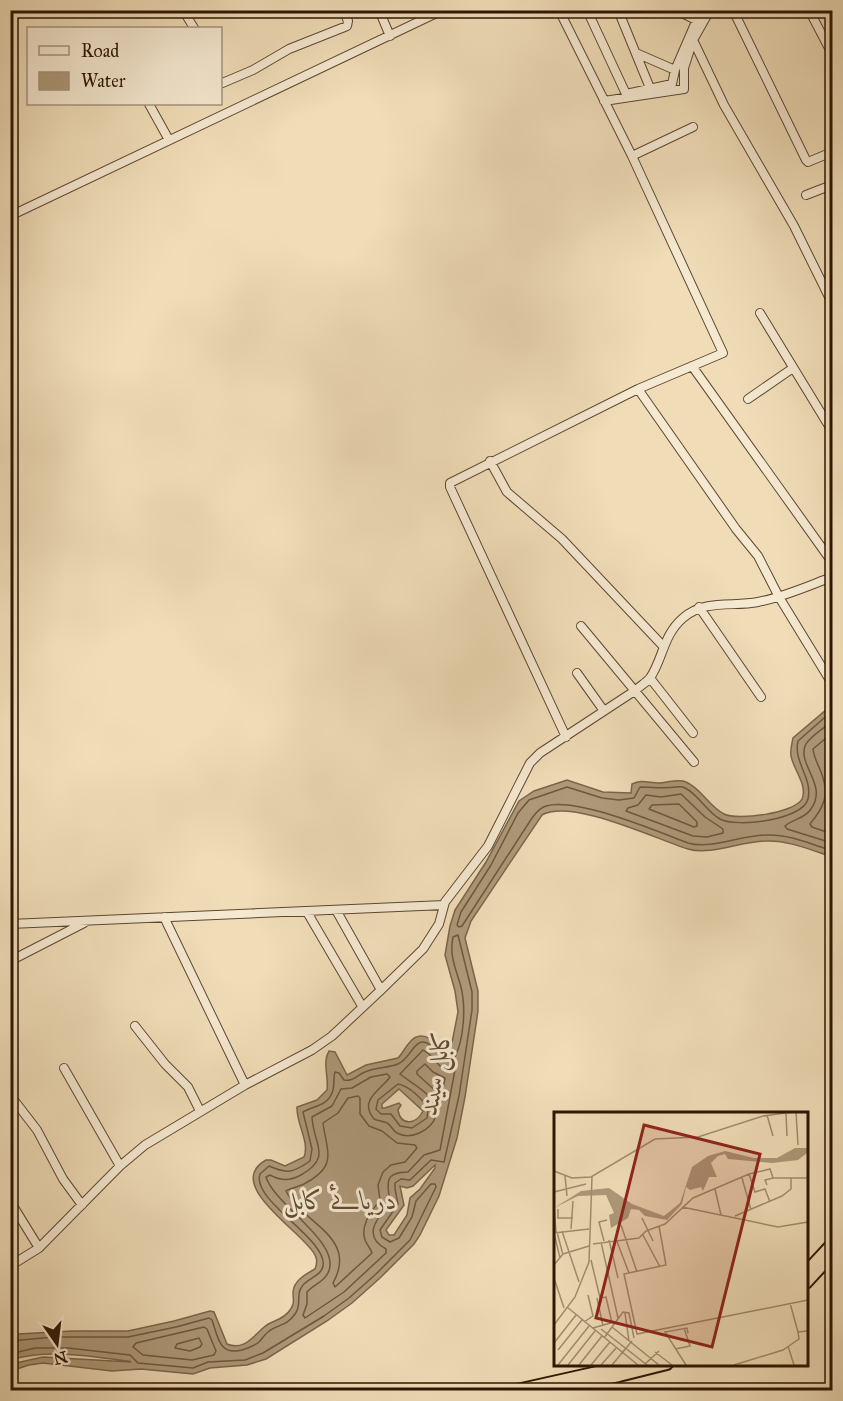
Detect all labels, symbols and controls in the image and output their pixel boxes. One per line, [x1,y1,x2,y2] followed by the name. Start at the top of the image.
[27,27,222,105] legend
[81,40,119,62] text: Road
[81,70,126,92] text: Water
[412,1026,460,1118] water label: کابل سيند
[554,1112,807,1365] inset map
[283,1184,397,1218] water label: دریائے کابل
[27,1314,87,1374] north arrow
[51,1347,69,1369] text: N

